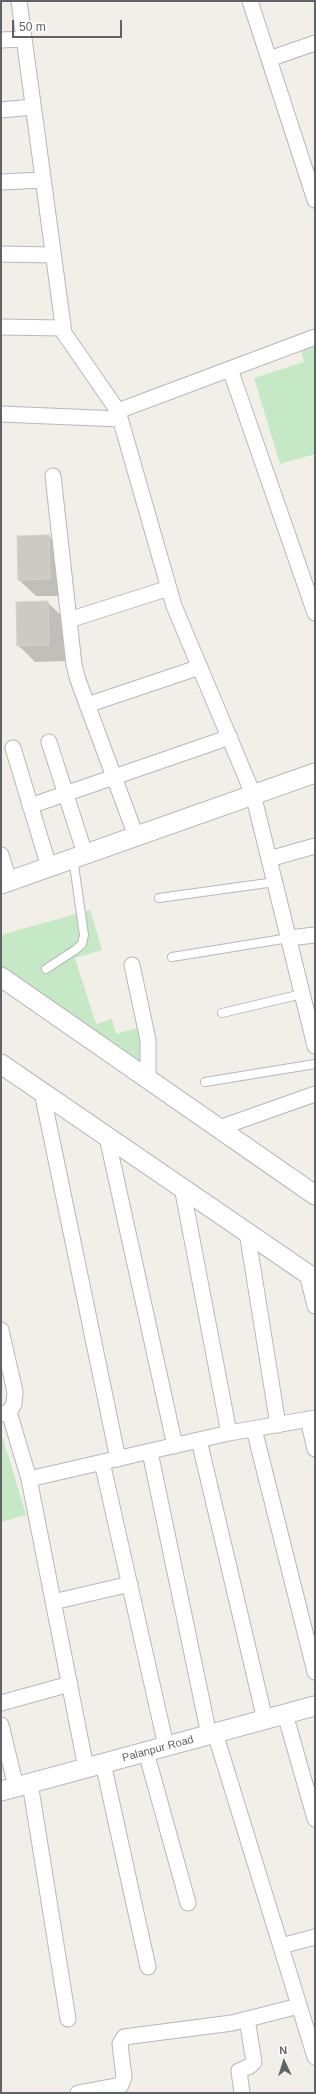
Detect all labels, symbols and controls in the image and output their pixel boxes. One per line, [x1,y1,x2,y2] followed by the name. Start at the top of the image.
[14,12,124,38] scale bar
[19,20,46,34] text: 50 m
[121,1733,195,1765] street label: Palanpur Road
[264,2042,304,2082] north arrow
[279,2044,288,2056] text: N

